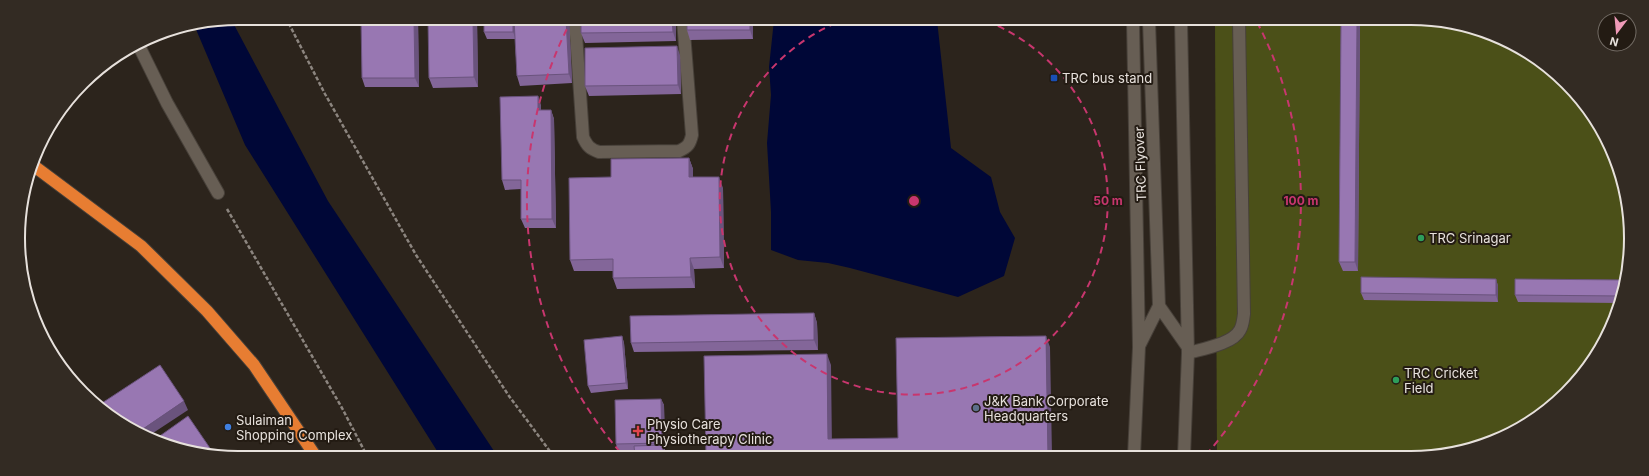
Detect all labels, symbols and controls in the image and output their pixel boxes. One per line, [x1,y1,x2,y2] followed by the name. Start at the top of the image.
[1597,12,1637,52] north arrow
[1608,34,1620,49] text: N
[1062,70,1152,86] place label: TRC bus stand
[1049,73,1059,83] marker: TRC bus stand
[1131,126,1149,202] street label: TRC Flyover
[1093,193,1123,208] text: 50 m
[1283,193,1319,208] text: 100 m
[907,194,921,208] centre of rings
[1429,230,1511,246] place label: TRC Srinagar
[1416,233,1426,243] marker: TRC Srinagar
[1404,365,1478,396] place label: TRC Cricket Field
[1391,375,1401,385] marker: TRC Cricket Field
[984,393,1109,424] place label: J&K Bank Corporate Headquarters
[971,403,981,413] marker: J&K Bank Corporate Headquarters
[236,412,352,443] place label: Sulaiman Shopping Complex
[647,416,772,447] place label: Physio Care Physiotherapy Clinic
[223,422,233,432] marker: Sulaiman Shopping Complex
[632,425,644,437] marker: Physio Care Physiotherapy Clinic

